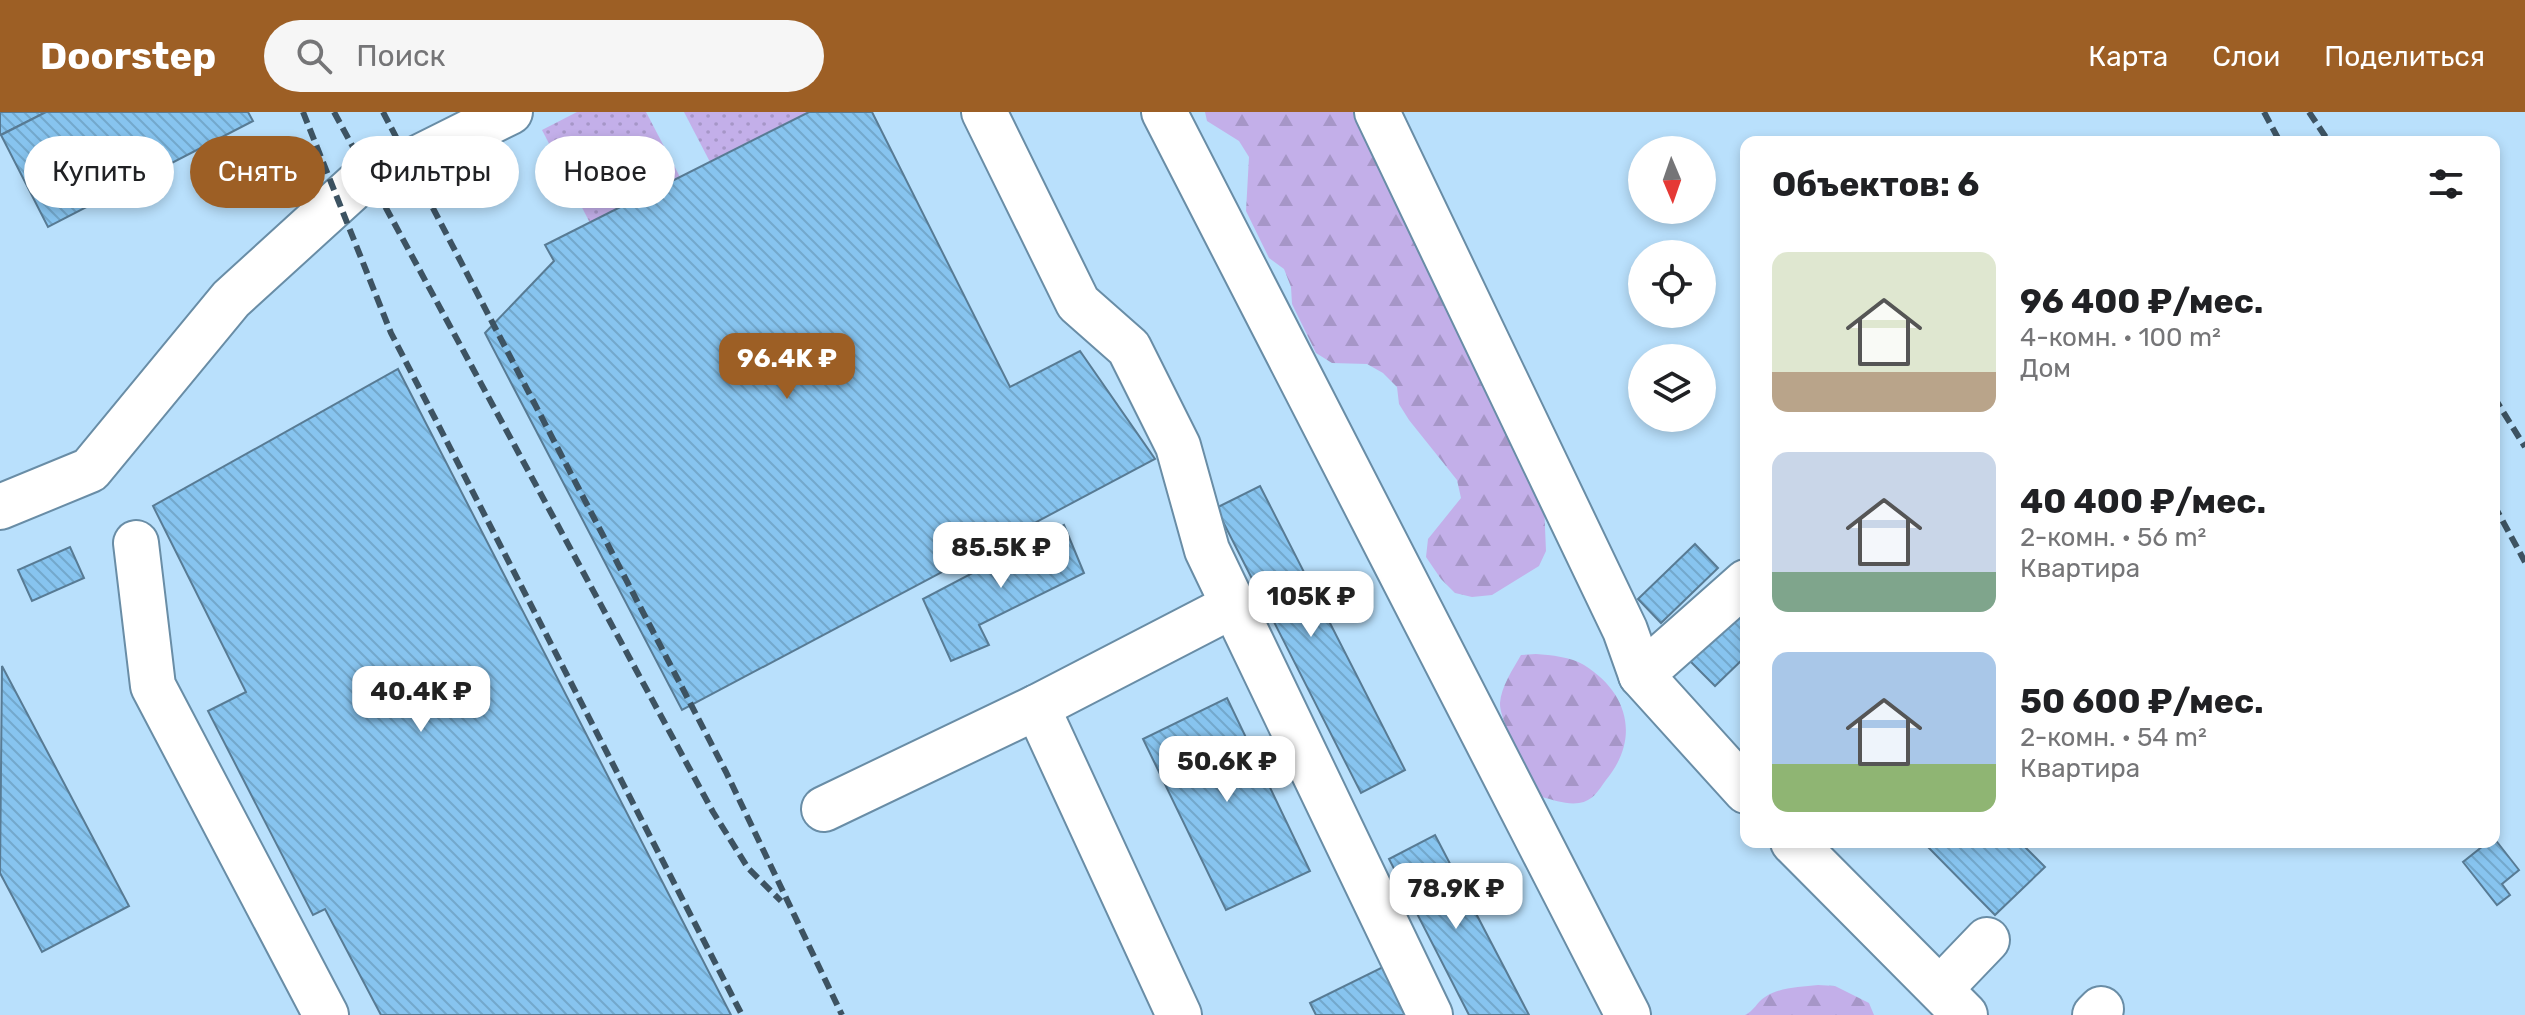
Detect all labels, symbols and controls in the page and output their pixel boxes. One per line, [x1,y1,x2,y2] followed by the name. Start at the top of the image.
[264,20,824,92] search box
[40,33,216,79] text: Doorstep
[292,34,336,78] icon: search
[356,38,446,74] text: Поиск
[2088,40,2168,73] text: Карта
[2212,40,2280,73] text: Слои
[2324,40,2485,73] text: Поделиться
[24,136,174,208] chip: Купить
[190,136,325,208] chip: Снять
[341,136,519,208] chip: Фильтры
[535,136,675,208] chip: Новое
[1628,136,1716,224] north arrow
[1628,136,1716,432] map controls
[2424,162,2468,206] icon: filters
[1772,164,1979,205] text: Объектов: 6
[1628,240,1716,328] button: locate
[2020,281,2264,322] text: 96 400 ₽/мес.
[1836,284,1932,380] icon: home
[2020,322,2221,353] text: 4-комн. · 100 m²
[713,333,861,401] pin: 96.4K ₽
[737,343,837,374] text: 96.4K ₽
[1628,344,1716,432] button: layers
[2020,353,2071,384] text: Дом
[2020,481,2266,522] text: 40 400 ₽/мес.
[1836,484,1932,580] icon: home
[927,522,1075,590] pin: 85.5K ₽
[2020,522,2206,553] text: 2-комн. · 56 m²
[951,532,1051,563] text: 85.5K ₽
[2020,553,2140,584] text: Квартира
[1246,571,1376,639] pin: 105K ₽
[1267,581,1355,612] text: 105K ₽
[347,666,495,734] pin: 40.4K ₽
[370,676,472,707] text: 40.4K ₽
[2020,681,2264,722] text: 50 600 ₽/мес.
[1836,684,1932,780] icon: home
[2020,722,2207,753] text: 2-комн. · 54 m²
[1153,736,1301,804] pin: 50.6K ₽
[1177,746,1277,777] text: 50.6K ₽
[2020,753,2140,784] text: Квартира
[1382,863,1530,931] pin: 78.9K ₽
[1408,873,1504,904] text: 78.9K ₽

